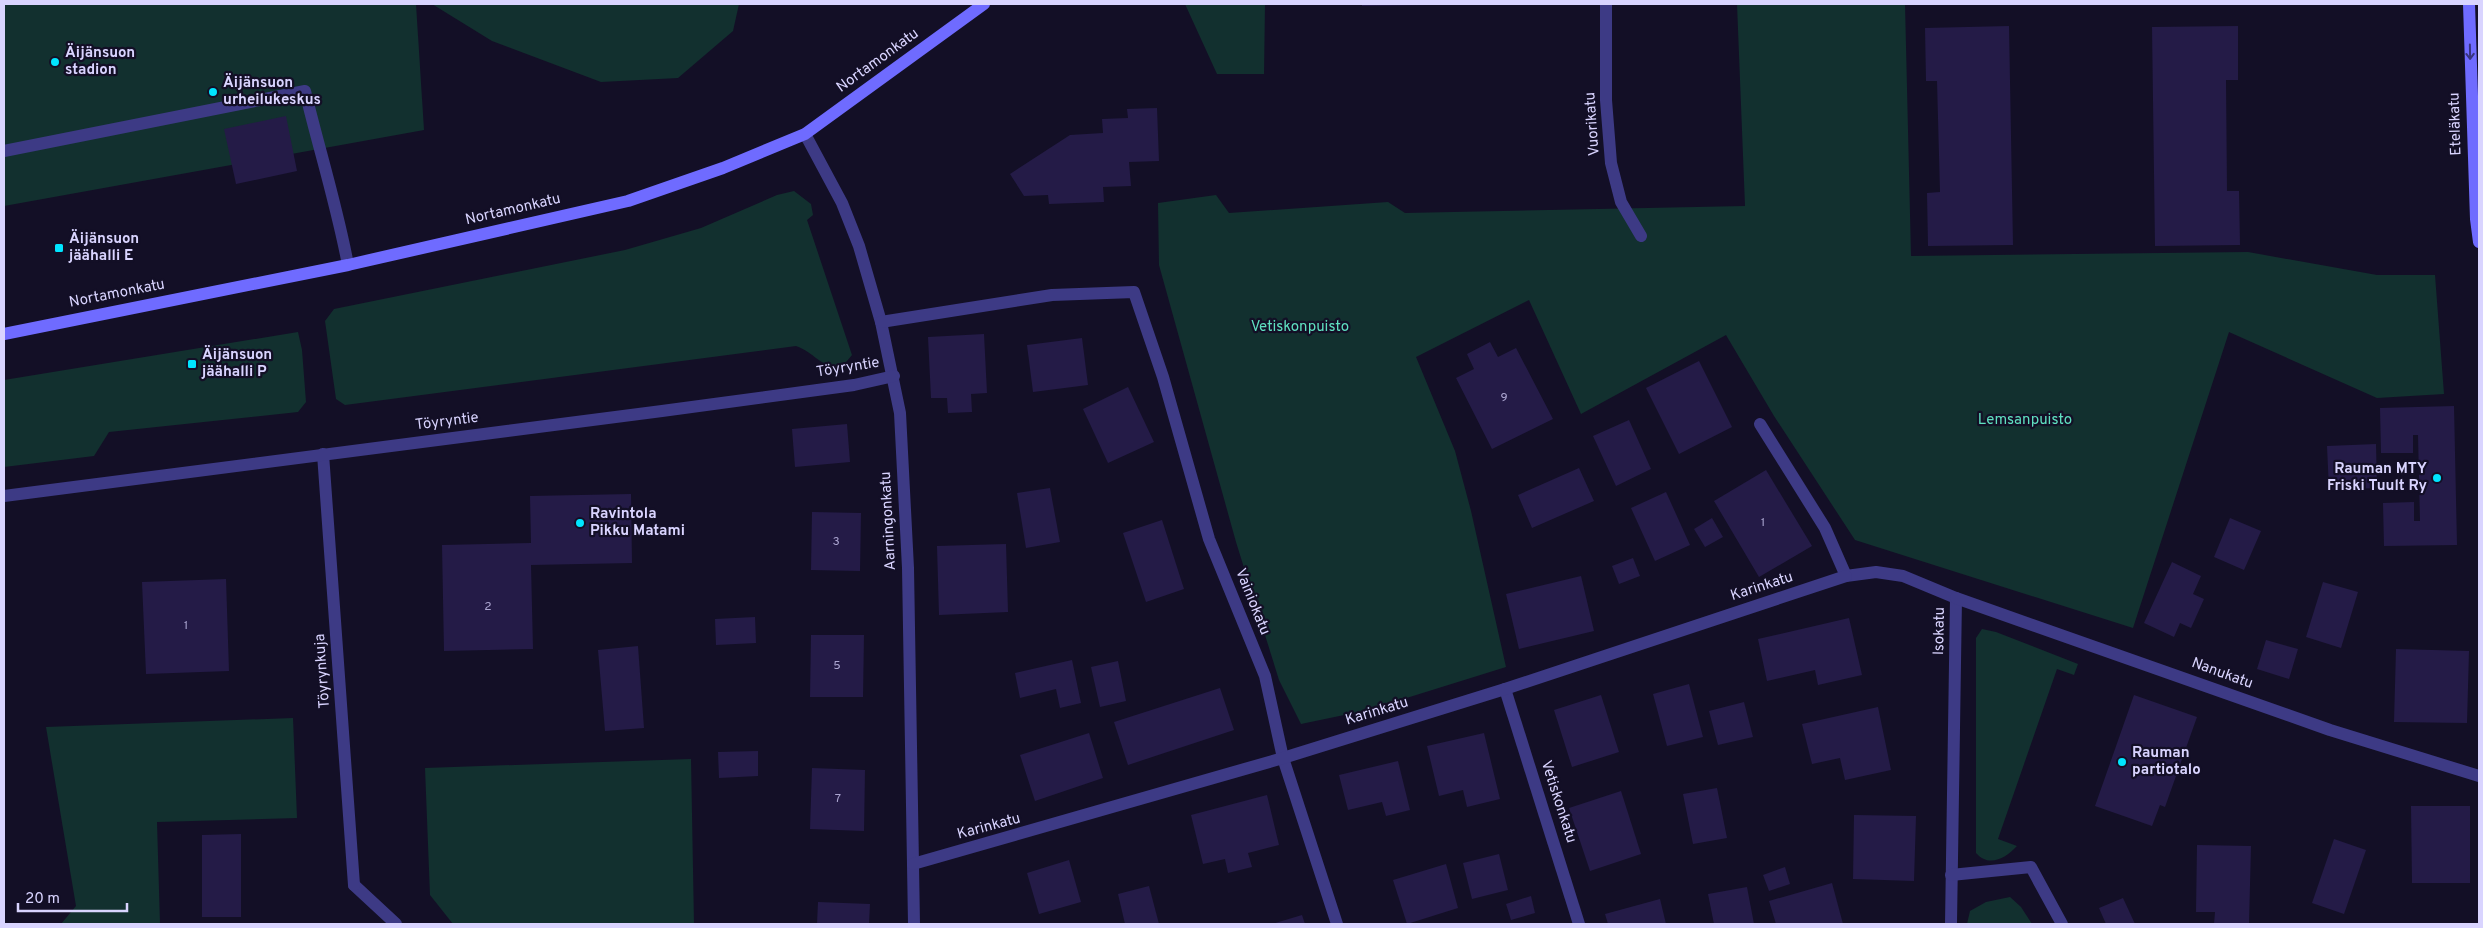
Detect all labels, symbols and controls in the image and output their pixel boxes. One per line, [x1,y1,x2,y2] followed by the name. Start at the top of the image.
[833,25,923,97] street label: Nortamonkatu
[65,43,135,80] place label: Äijänsuon stadion
[2465,44,2475,60] one-way arrow
[49,56,61,68] marker: Äijänsuon stadion
[223,73,321,110] place label: Äijänsuon urheilukeskus
[207,86,219,98] marker: Äijänsuon urheilukeskus
[1581,91,1605,157] street label: Vuorikatu
[2445,92,2467,156] street label: Eteläkatu
[463,190,563,230] street label: Nortamonkatu
[68,229,139,266] place label: Äijänsuon jäähalli E
[53,242,65,254] marker: Äijänsuon jäähalli E
[67,275,167,313] street label: Nortamonkatu
[1251,318,1349,337] park label: Vetiskonpuisto
[201,345,272,382] place label: Äijänsuon jäähalli P
[815,354,881,382] street label: Töyryntie
[186,358,198,370] marker: Äijänsuon jäähalli P
[1500,390,1508,406] house number: 9
[414,409,480,435] street label: Töyryntie
[1978,411,2072,430] park label: Lemsanpuisto
[2327,460,2427,496] place label: Rauman MTY Friski Tuult Ry
[877,471,901,571] street label: Aarningonkatu
[2431,472,2443,484] marker: Rauman MTY Friski Tuult Ry
[590,505,685,541] place label: Ravintola Pikku Matami
[1761,515,1765,531] house number: 1
[574,517,586,529] marker: Ravintola Pikku Matami
[832,534,840,550] house number: 3
[1230,566,1274,638] street label: Vainiokatu
[1728,568,1796,606] street label: Karinkatu
[484,599,492,615] house number: 2
[1930,607,1950,655] street label: Isokatu
[184,618,188,634] house number: 1
[311,633,335,709] street label: Töyrynkuja
[2189,654,2255,694] street label: Nanukatu
[833,658,841,674] house number: 5
[1343,693,1411,731] street label: Karinkatu
[2132,744,2201,780] place label: Rauman partiotalo
[2116,756,2128,768] marker: Rauman partiotalo
[1536,758,1580,846] street label: Vetiskonkatu
[835,791,841,807] house number: 7
[955,809,1023,845] street label: Karinkatu
[18,880,126,912] scale bar
[25,890,60,909] text: 20 m

